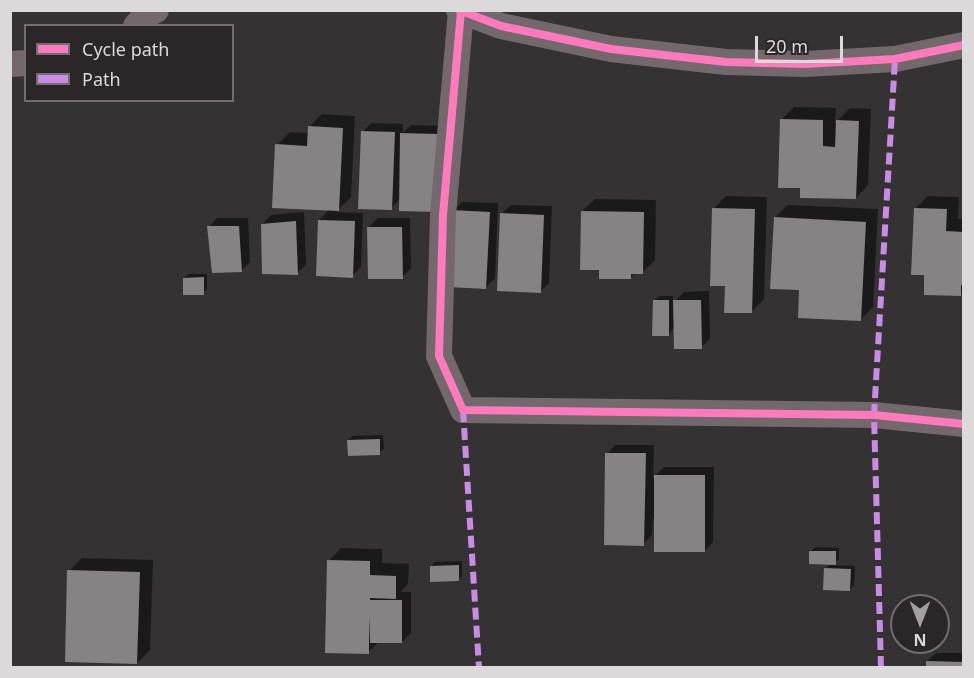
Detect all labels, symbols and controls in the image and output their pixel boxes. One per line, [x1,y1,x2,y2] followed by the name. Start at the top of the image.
[24,24,234,102] legend
[758,24,846,62] scale bar
[766,34,808,58] text: 20 m
[82,37,169,61] text: Cycle path
[82,67,121,91] text: Path
[890,594,950,654] north arrow
[914,629,927,651] text: N

